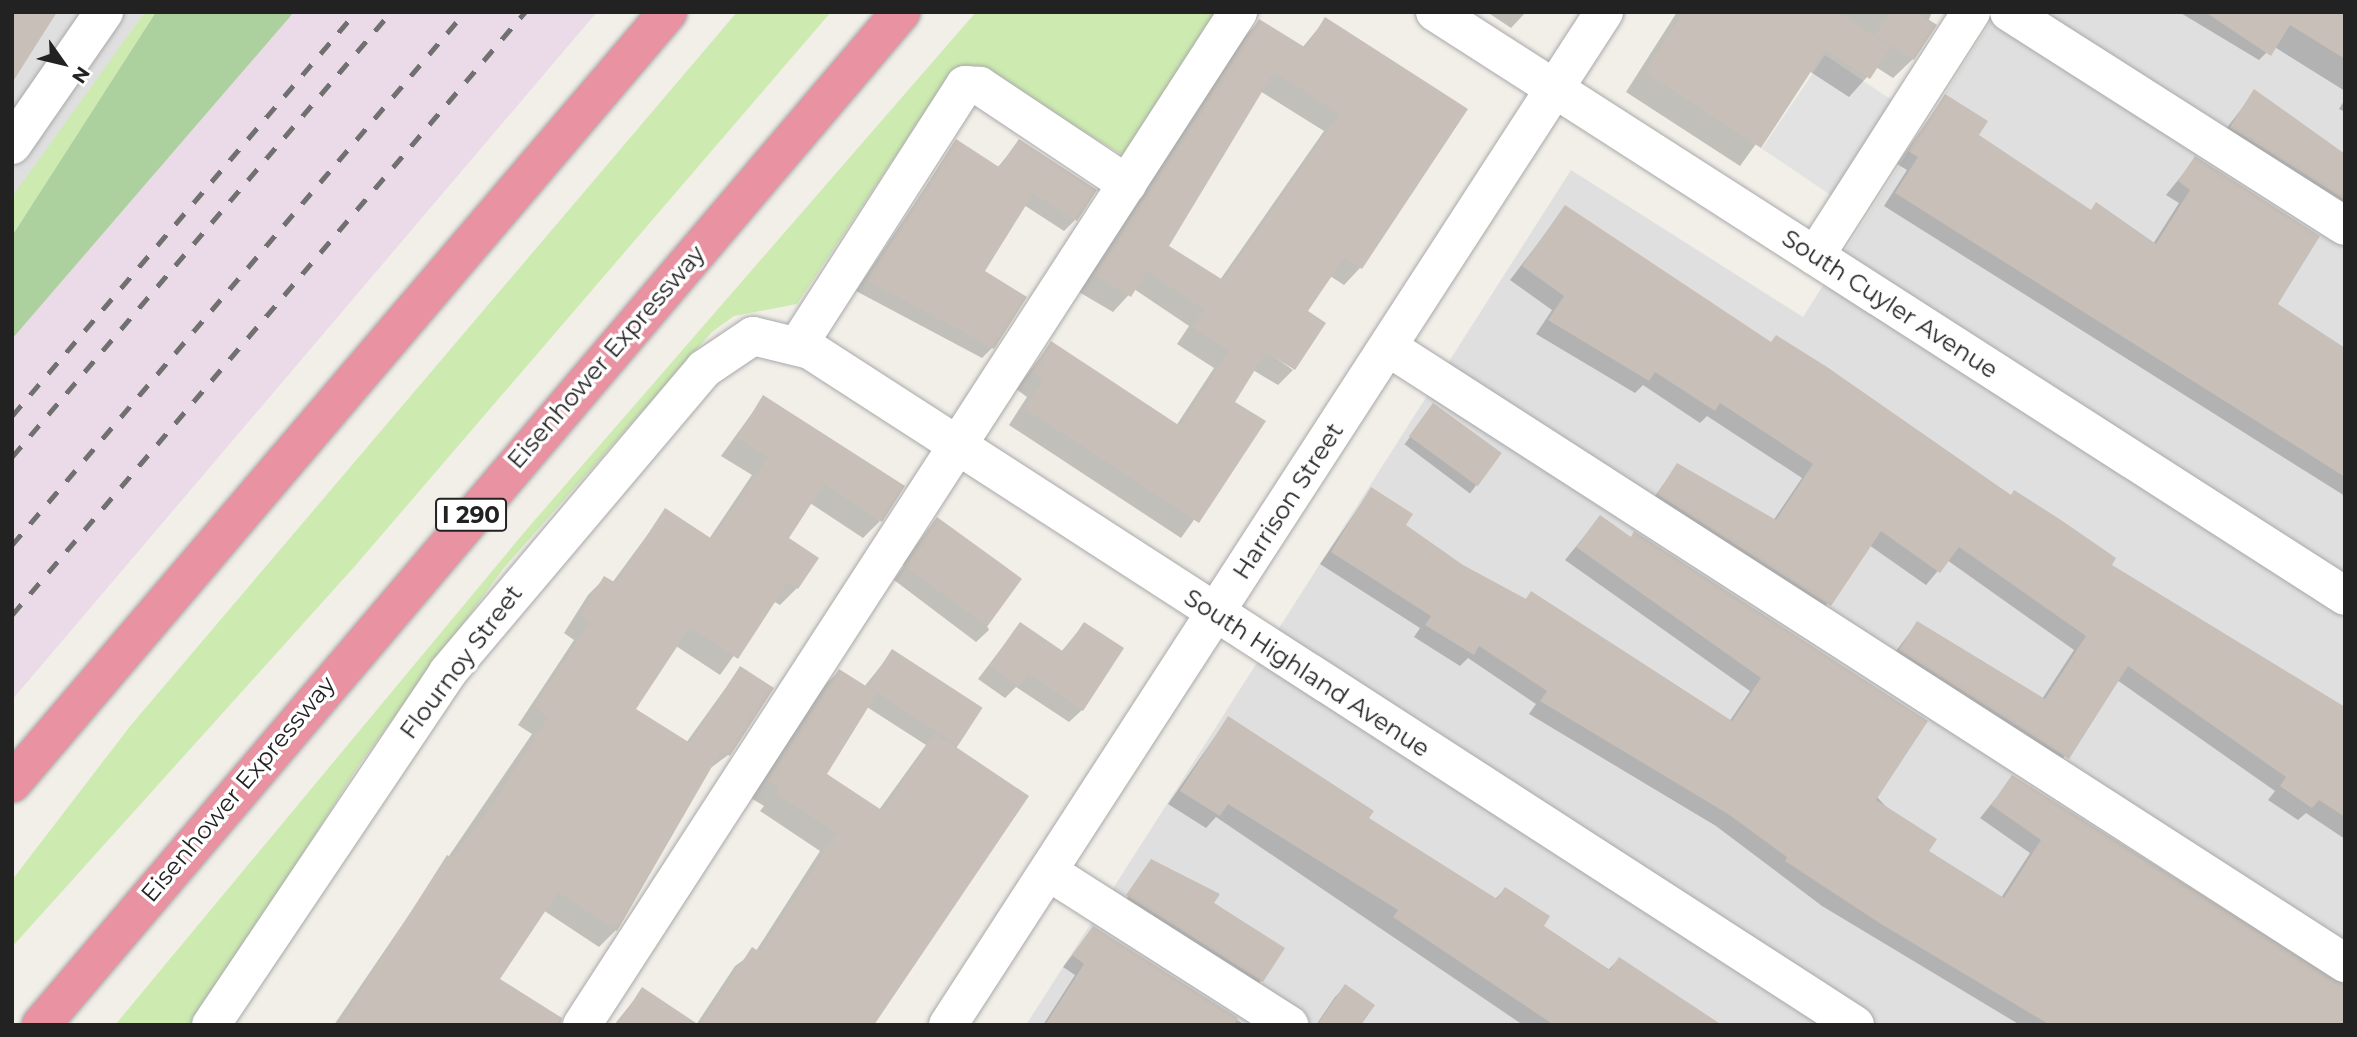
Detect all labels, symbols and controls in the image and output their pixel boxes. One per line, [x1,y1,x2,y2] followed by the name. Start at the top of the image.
[28,28,98,98] north arrow
[67,62,95,88] text: N
[1777,224,2003,384] street label: South Cuyler Avenue
[501,240,711,474] street label: Eisenhower Expressway
[1227,417,1349,585] street label: Harrison Street
[434,495,508,534] road number: I 290
[394,579,528,745] street label: Flournoy Street
[1179,583,1435,763] street label: South Highland Avenue
[135,670,341,908] street label: Eisenhower Expressway

